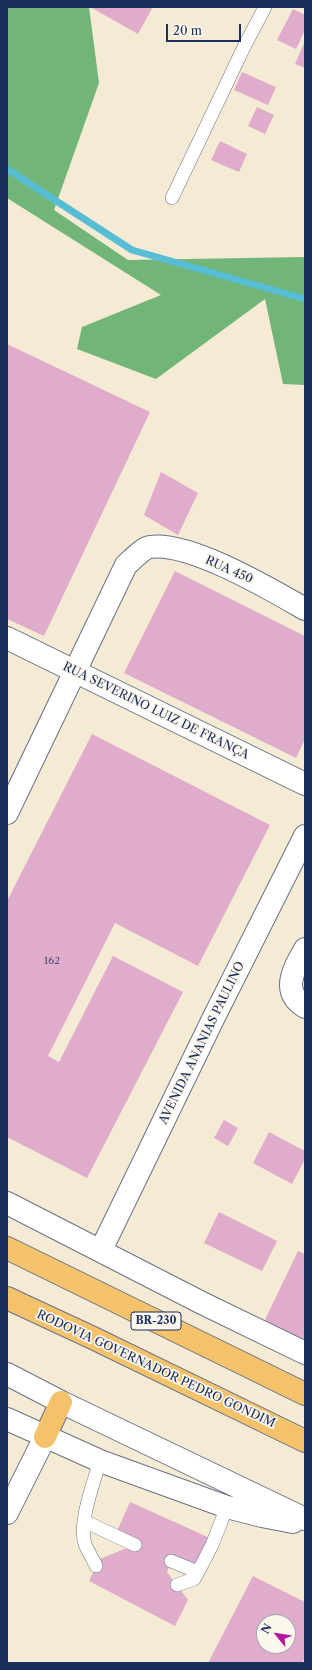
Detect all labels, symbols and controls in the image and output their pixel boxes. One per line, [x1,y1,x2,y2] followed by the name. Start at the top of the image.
[168,16,243,42] scale bar
[173,23,202,38] text: 20 m
[203,553,255,587] street label: RUA 450
[60,659,252,763] street label: RUA SEVERINO LUIZ DE FRANÇA
[44,955,60,967] house number: 162
[156,959,248,1127] street label: AVENIDA ANANIAS PAULINO
[34,1307,278,1431] street label: RODOVIA GOVERNADOR PEDRO GONDIM
[131,1312,181,1330] road number: BR-230
[256,1614,296,1654] north arrow
[258,1621,275,1636] text: N

